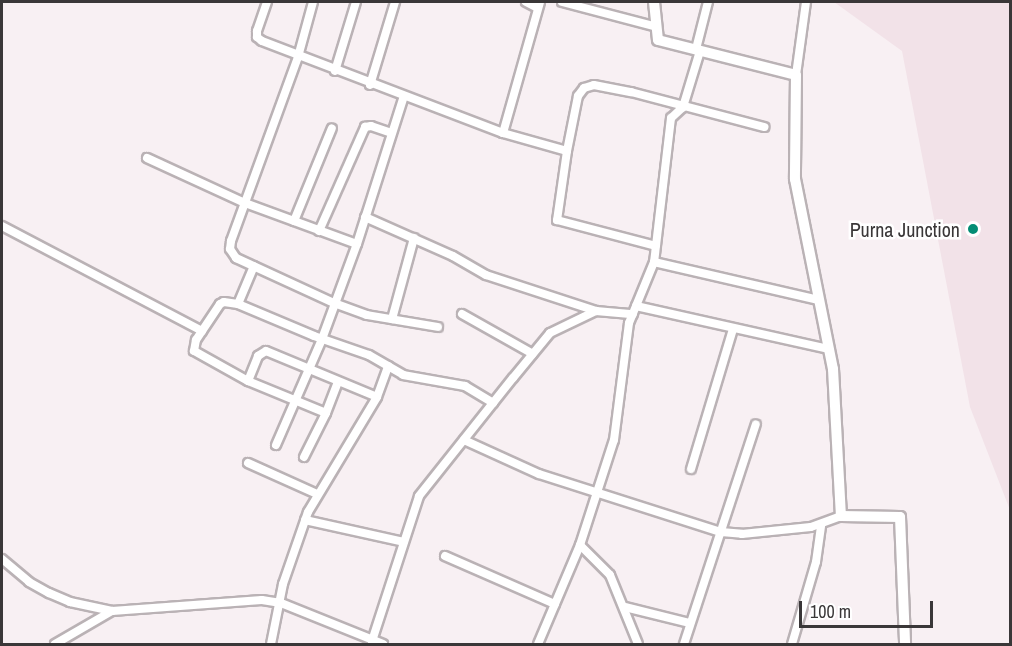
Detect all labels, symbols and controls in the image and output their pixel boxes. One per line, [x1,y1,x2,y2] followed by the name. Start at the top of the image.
[850,217,960,241] place label: Purna Junction
[964,220,982,238] marker: Purna Junction
[802,589,936,627] scale bar
[810,599,851,624] text: 100 m

